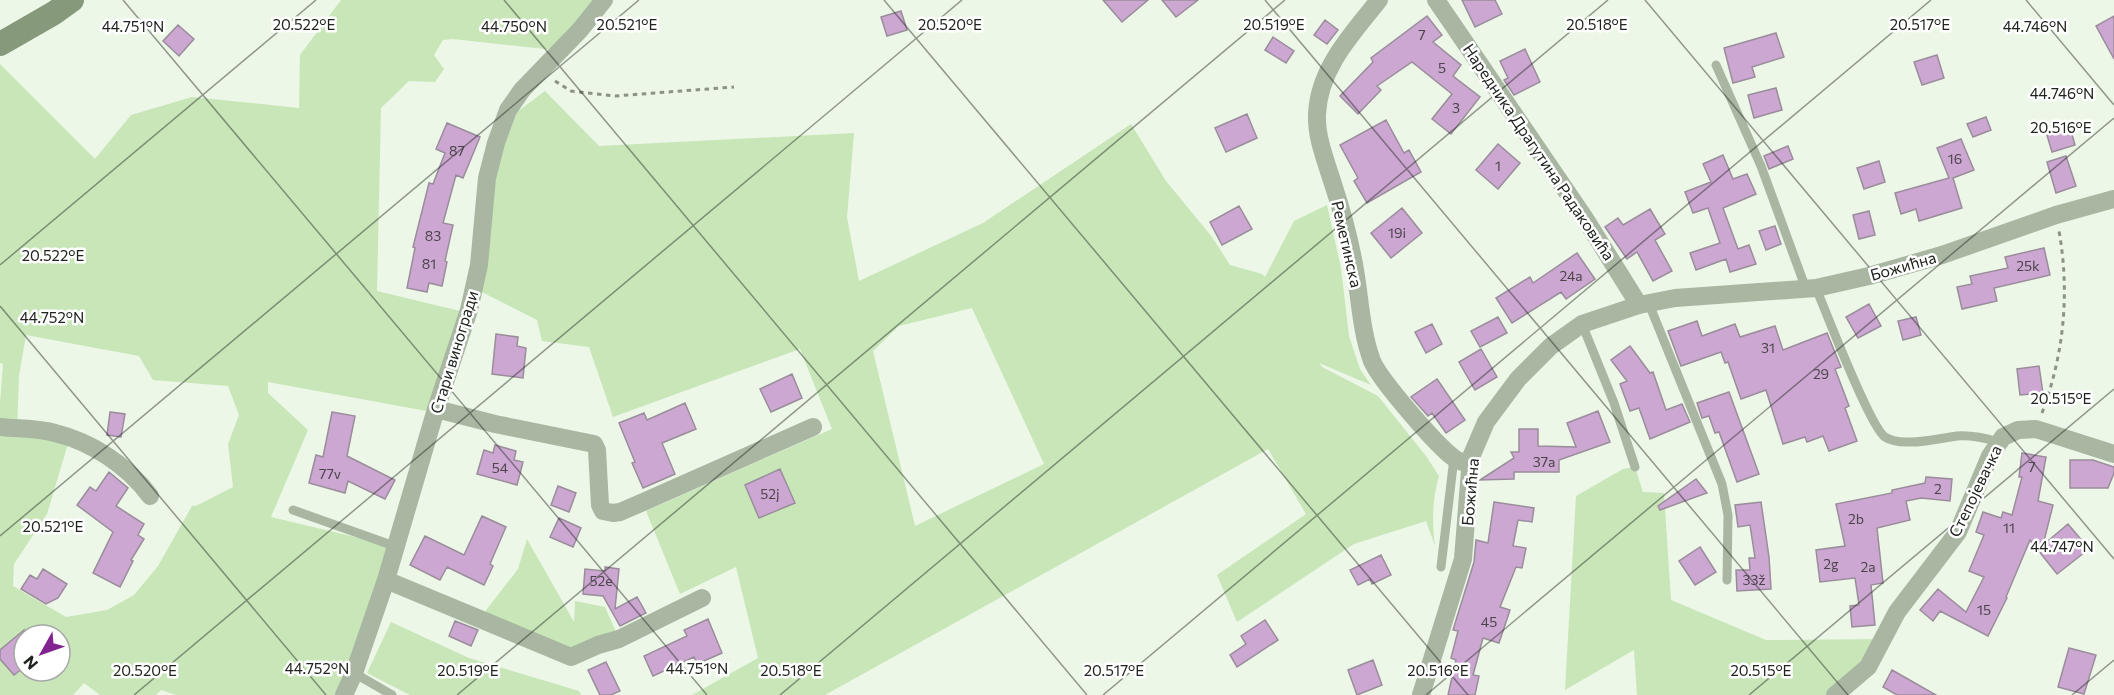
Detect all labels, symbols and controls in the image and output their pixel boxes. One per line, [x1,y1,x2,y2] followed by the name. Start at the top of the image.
[273,15,335,33] text: 20.522°E
[597,15,657,33] text: 20.521°E
[918,15,982,33] text: 20.520°E
[1243,15,1305,33] text: 20.519°E
[1566,15,1628,33] text: 20.518°E
[1890,15,1950,33] text: 20.517°E
[102,17,164,35] text: 44.751°N
[481,17,547,35] text: 44.750°N
[2003,17,2067,35] text: 44.746°N
[1418,26,1426,43] house number: 7
[1460,40,1619,264] street label: Наредника Драгутина Радаковића
[1438,59,1446,76] house number: 5
[2030,84,2094,102] text: 44.746°N
[1452,99,1460,116] house number: 3
[2030,118,2092,136] text: 20.516°E
[449,142,465,159] house number: 87
[1948,150,1962,167] house number: 16
[1495,157,1501,174] house number: 1
[1328,199,1367,289] street label: Реметинска
[1388,224,1406,241] house number: 19i
[425,227,441,244] house number: 83
[22,246,84,264] text: 20.522°E
[1868,247,1938,284] street label: Божићна
[422,255,436,272] house number: 81
[2016,257,2040,274] house number: 25k
[1559,267,1583,284] house number: 24a
[426,288,481,416] street label: Стари виногради
[20,308,84,326] text: 44.752°N
[1761,339,1775,356] house number: 31
[1813,365,1829,382] house number: 29
[2031,389,2092,407] text: 20.515°E
[1944,442,2005,540] street label: Степојевачка
[1533,453,1555,470] house number: 37a
[1457,457,1482,526] street label: Божићна
[2028,458,2036,475] house number: 7
[492,459,509,476] house number: 54
[319,465,341,482] house number: 77v
[1934,480,1942,497] house number: 2
[760,485,780,502] house number: 52j
[1848,510,1864,527] house number: 2b
[23,517,83,535] text: 20.521°E
[2003,519,2015,536] house number: 11
[2030,537,2094,555] text: 44.747°N
[1823,555,1839,572] house number: 2g
[1860,558,1876,575] house number: 2a
[1743,571,1765,588] house number: 33ž
[589,572,613,589] house number: 52e
[1977,601,1991,618] house number: 15
[1481,613,1497,630] house number: 45
[12,623,72,683] north arrow
[19,652,41,674] text: N
[285,659,349,677] text: 44.752°N
[666,659,728,677] text: 44.751°N
[113,661,177,679] text: 20.520°E
[437,661,499,679] text: 20.519°E
[760,661,822,679] text: 20.518°E
[1084,661,1144,679] text: 20.517°E
[1407,661,1469,679] text: 20.516°E
[1731,661,1792,679] text: 20.515°E

